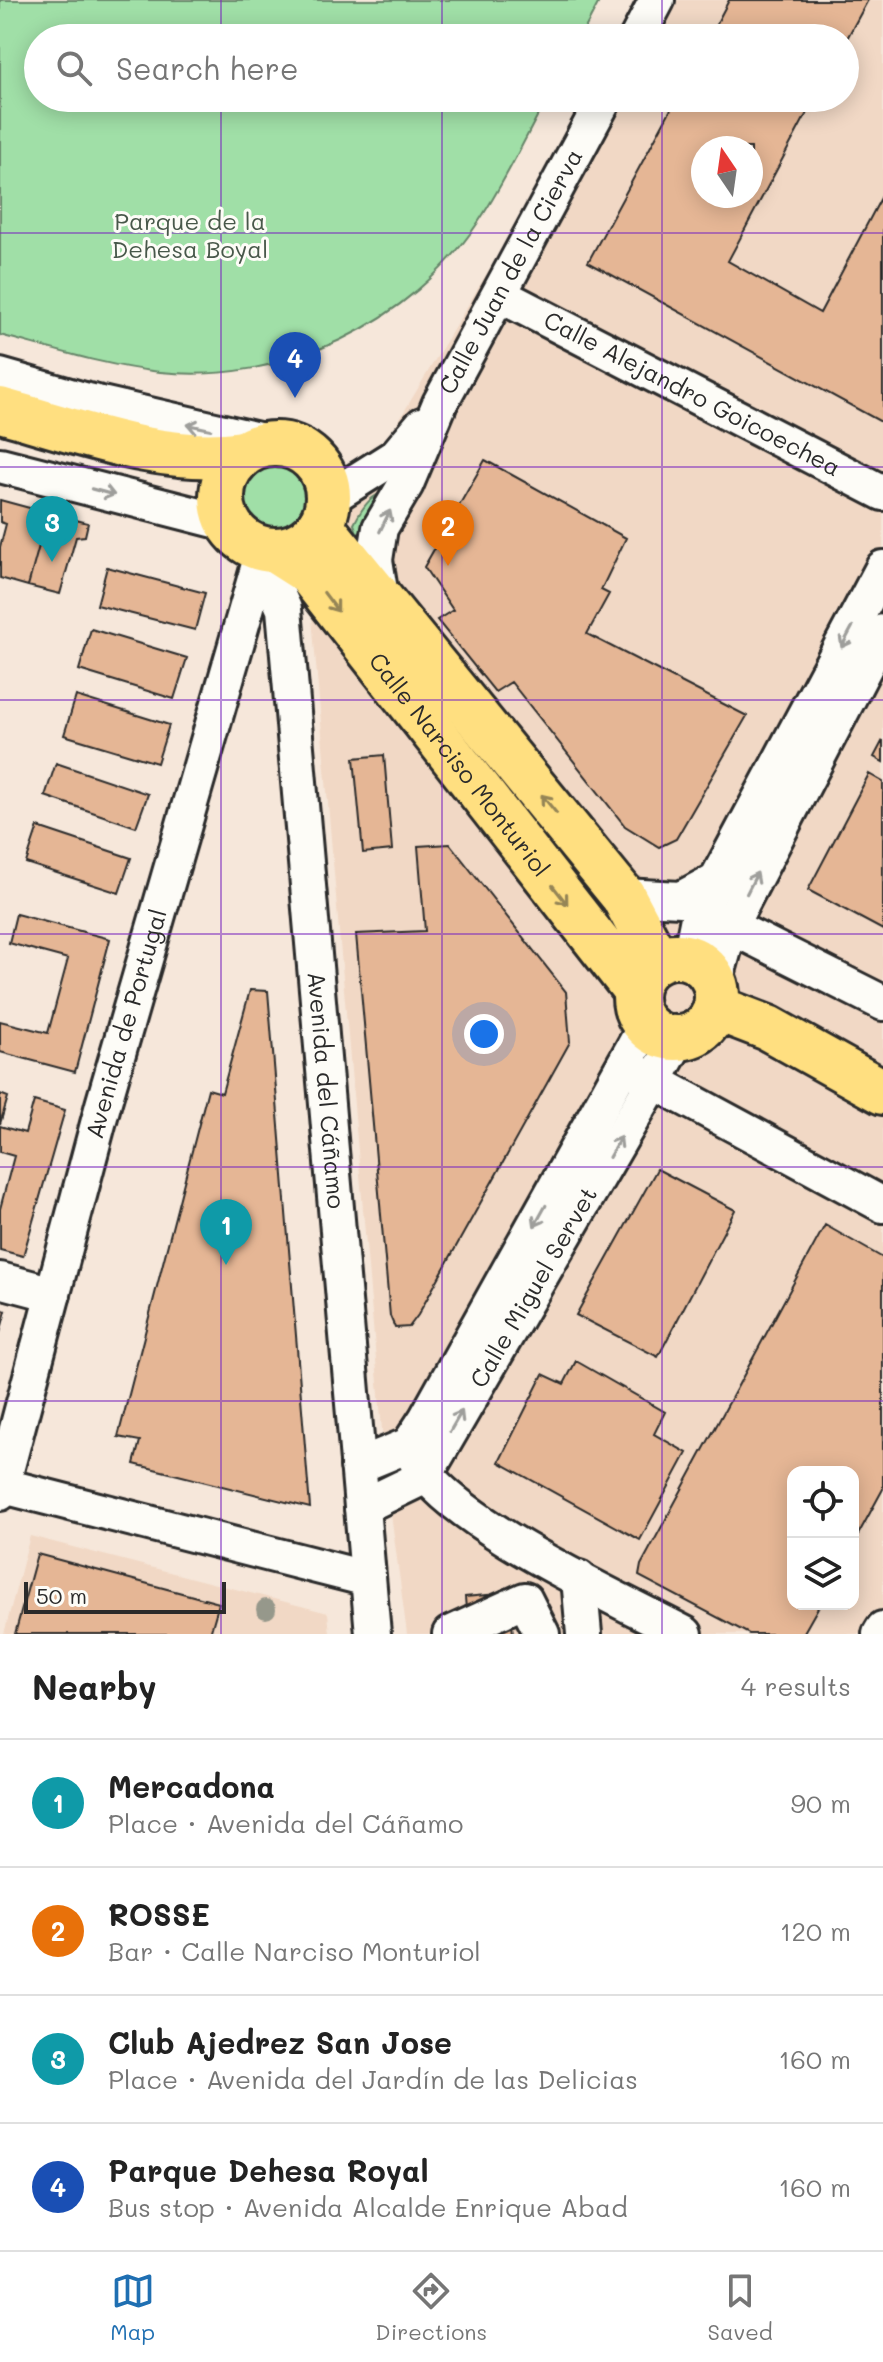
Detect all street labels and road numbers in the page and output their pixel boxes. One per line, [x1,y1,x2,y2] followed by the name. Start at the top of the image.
[431,143,589,399] street label: Calle Juan de la Cierva
[539,303,846,482] street label: Calle Alejandro Goicoechea
[363,645,557,882] street label: Calle Narciso Monturiol
[78,905,173,1142] street label: Avenida de Portugal
[302,970,353,1210] street label: Avenida del Cáñamo
[462,1181,603,1393] street label: Calle Miguel Servet

